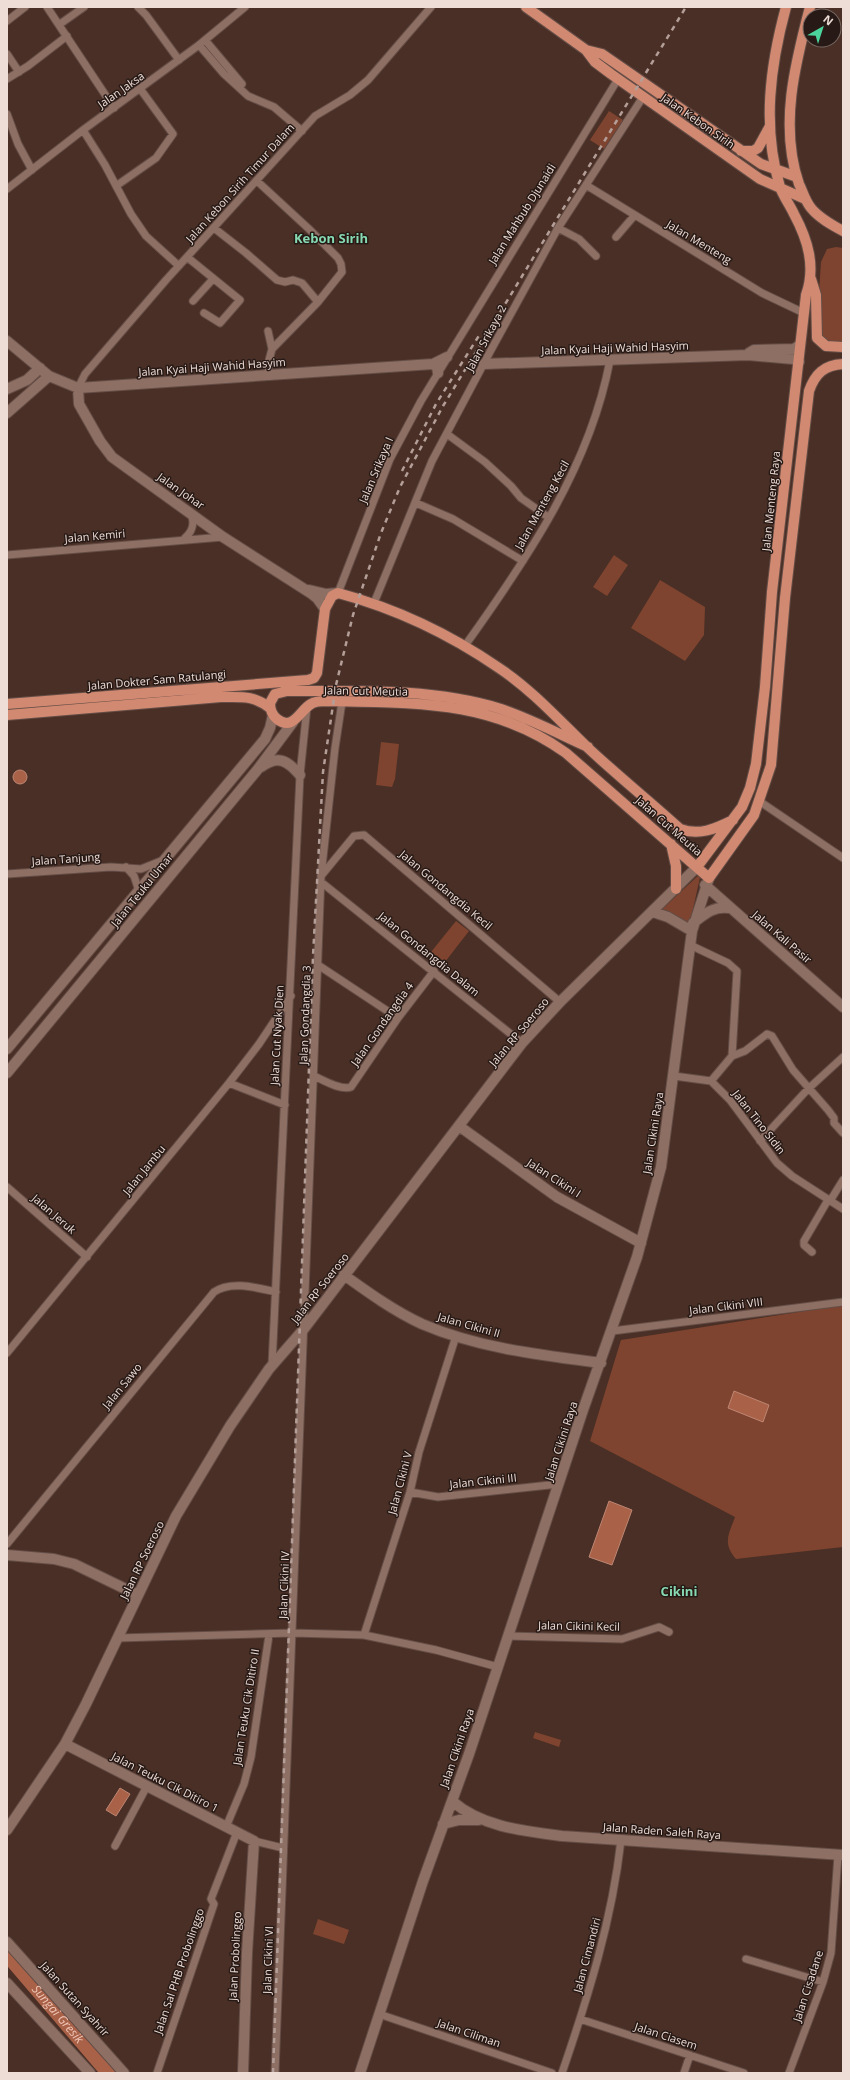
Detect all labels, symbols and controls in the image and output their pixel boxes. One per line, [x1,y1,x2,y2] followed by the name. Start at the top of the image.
[802,8,842,48] north arrow
[820,11,837,28] text: N
[94,68,147,112] street label: Jalan Jaksa
[658,89,738,151] street label: Jalan Kebon Sirih
[181,120,297,246] street label: Jalan Kebon Sirih Timur Dalam
[484,161,559,268] street label: Jalan Mahbub Djunaidi
[663,216,735,267] street label: Jalan Menteng
[294,229,368,247] district label: Kebon Sirih
[461,302,509,375] street label: Jalan Srikaya 2
[540,337,689,358] street label: Jalan Kyai Haji Wahid Hasyim
[137,354,286,379] street label: Jalan Kyai Haji Wahid Hasyim
[355,435,396,506] street label: Jalan Srikaya I
[758,450,783,553] street label: Jalan Menteng Raya
[510,457,572,553] street label: Jalan Menteng Kecil
[154,468,208,513] street label: Jalan Johar
[63,525,126,546] street label: Jalan Kemiri
[86,666,227,693] street label: Jalan Dokter Sam Ratulangi
[323,682,408,699] street label: Jalan Cut Meutia
[632,792,706,859] street label: Jalan Cut Meutia
[396,846,496,933] street label: Jalan Gondangdia Kecil
[30,849,101,868] street label: Jalan Tanjung
[107,849,176,930] street label: Jalan Teuku Umar
[749,906,816,967] street label: Jalan Kali Pasir
[375,907,483,999] street label: Jalan Gondangdia Dalam
[295,965,314,1066] street label: Jalan Gondangdia 3
[346,978,417,1069] street label: Jalan Gondangdia 4
[266,985,287,1086] street label: Jalan Cut Nyak Dien
[485,994,552,1070] street label: Jalan RP Soeroso
[729,1086,789,1157] street label: Jalan Tino Sidin
[638,1091,666,1176] street label: Jalan Cikini Raya
[118,1142,168,1199] street label: Jalan Jambu
[524,1154,584,1201] street label: Jalan Cikini I
[28,1190,80,1237] street label: Jalan Jeruk
[287,1249,352,1327] street label: Jalan RP Soeroso
[687,1294,764,1318] street label: Jalan Cikini VIII
[435,1308,502,1341] street label: Jalan Cikini II
[98,1359,145,1412] street label: Jalan Sawo
[540,1399,580,1483] street label: Jalan Cikini Raya
[384,1449,415,1517] street label: Jalan Cikini V
[448,1470,517,1492] street label: Jalan Cikini III
[116,1518,167,1602] street label: Jalan RP Soeroso
[275,1550,292,1620] street label: Jalan Cikini IV
[661,1582,697,1600] district label: Cikini
[537,1617,620,1634] street label: Jalan Cikini Kecil
[229,1648,262,1767] street label: Jalan Teuku Cik Ditiro II
[436,1706,477,1790] street label: Jalan Cikini Raya
[108,1748,221,1815] street label: Jalan Teuku Cik Ditiro 1
[602,1819,722,1842] street label: Jalan Raden Saleh Raya
[150,1906,207,2037] street label: Jalan Sal PHB Probolinggo
[225,1911,244,2002] street label: Jalan Probolinggo
[569,1916,604,1995] street label: Jalan Cimandiri
[259,1926,276,1995] street label: Jalan Cikini VI
[789,1948,826,2024] street label: Jalan Cisadane
[37,1957,113,2040] street label: Jalan Sutan Syahrir
[28,1981,89,2048] water label: Sungai Gresik
[435,2014,503,2050] street label: Jalan Ciliman
[632,2018,699,2053] street label: Jalan Ciasem

